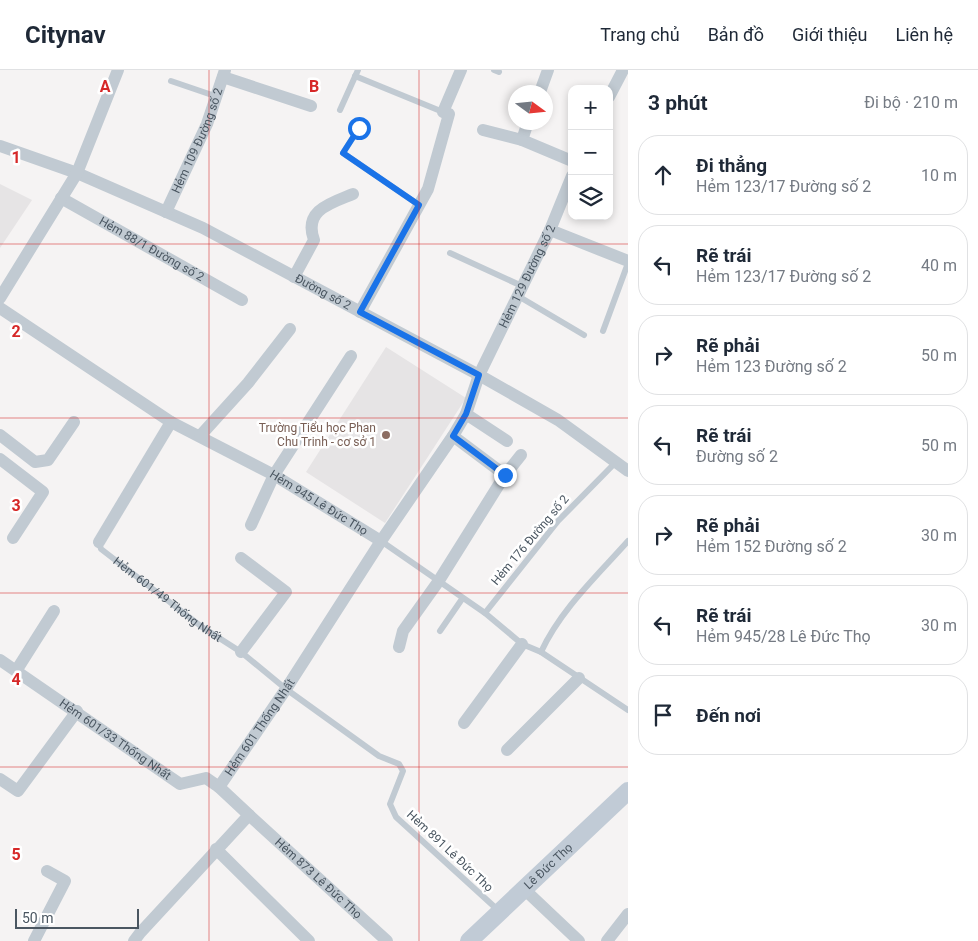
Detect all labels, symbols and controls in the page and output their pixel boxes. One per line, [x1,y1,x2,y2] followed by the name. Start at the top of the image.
[25,21,106,49] text: Citynav
[600,24,680,45] text: Trang chủ
[708,24,764,45] text: Bản đồ
[792,24,868,45] text: Giới thiệu
[896,24,953,45] text: Liên hệ
[100,77,111,96] text: A
[309,77,319,96] text: B
[508,85,553,130] north arrow
[568,85,613,220] map controls
[568,85,613,130] button: +
[169,86,226,196] street label: Hẻm 109 Đường số 2
[648,91,708,115] text: 3 phút
[864,93,958,112] text: Đi bộ · 210 m
[348,117,371,140] route start
[568,130,613,175] button: −
[11,148,21,167] text: 1
[696,154,767,177] text: Đi thẳng
[649,161,677,189] icon: ahead
[921,166,957,185] text: 10 m
[568,175,613,220] button: layers
[696,177,871,196] text: Hẻm 123/17 Đường số 2
[97,214,207,284] street label: Hẻm 88/1 Đường số 2
[496,223,558,330] street label: Hẻm 129 Đường số 2
[696,244,751,267] text: Rẽ trái
[649,251,677,279] icon: left
[921,256,957,275] text: 40 m
[696,267,871,286] text: Hẻm 123/17 Đường số 2
[293,271,354,313] street label: Đường số 2
[11,322,21,341] text: 2
[696,334,760,357] text: Rẽ phải
[649,341,677,369] icon: right
[921,346,957,365] text: 50 m
[696,357,847,376] text: Hẻm 123 Đường số 2
[259,421,376,449] place label: Trường Tiểu học Phan Chu Trinh - cơ sở 1
[696,424,751,447] text: Rẽ trái
[380,429,392,441] marker: Trường Tiểu học Phan Chu Trinh - cơ sở 1
[649,431,677,459] icon: left
[921,436,957,455] text: 50 m
[696,447,778,466] text: Đường số 2
[494,464,517,487] route end
[267,467,371,538] street label: Hẻm 945 Lê Đức Thọ
[488,492,572,588] street label: Hẻm 176 Đường số 2
[11,496,21,515] text: 3
[696,514,760,537] text: Rẽ phải
[649,521,677,549] icon: right
[921,526,957,545] text: 30 m
[696,537,847,556] text: Hẻm 152 Đường số 2
[111,554,225,645] street label: Hẻm 601/49 Thống Nhất
[696,604,751,627] text: Rẽ trái
[649,611,677,639] icon: left
[921,616,957,635] text: 30 m
[696,627,871,646] text: Hẻm 945/28 Lê Đức Thọ
[11,670,21,689] text: 4
[222,676,298,778] street label: Hẻm 601 Thống Nhất
[57,696,174,783] street label: Hẻm 601/33 Thống Nhất
[649,701,677,729] icon: arrive
[696,704,761,727] text: Đến nơi
[404,808,496,895] street label: Hẻm 891 Lê Đức Thọ
[272,835,365,922] street label: Hẻm 873 Lê Đức Thọ
[521,840,575,892] street label: Lê Đức Thọ
[11,845,21,864] text: 5
[15,906,139,929] scale bar
[22,910,54,926] text: 50 m

